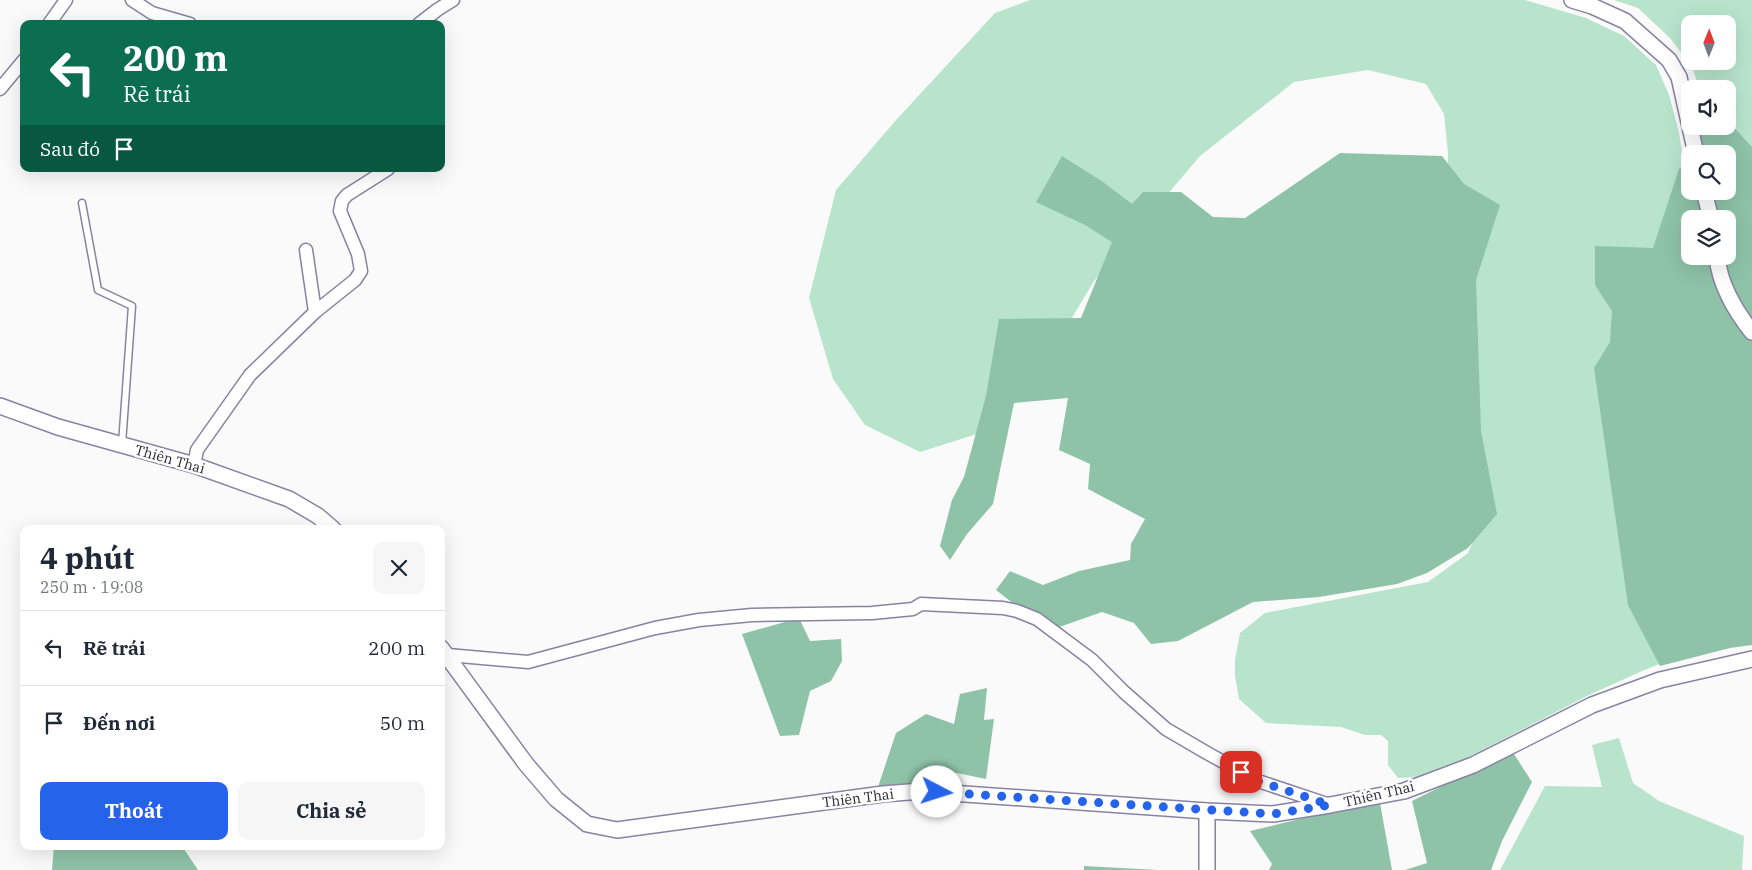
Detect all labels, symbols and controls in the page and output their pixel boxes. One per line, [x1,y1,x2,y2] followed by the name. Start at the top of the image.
[1681,15,1736,70] north arrow
[1681,15,1736,265] map controls
[123,35,228,81] text: 200 m
[40,40,105,105] icon: left
[123,79,191,108] text: Rẽ trái
[1681,80,1736,135] button: sound
[110,135,138,163] icon: arrive
[40,137,100,161] text: Sau đó
[1681,145,1736,200] button: search
[1681,210,1736,265] button: layers
[133,440,207,478] street label: Thiên Thai
[40,538,134,577] text: 4 phút
[373,542,425,594] button: close
[40,577,143,597] text: 250 m · 19:08
[40,634,68,662] icon: left
[83,636,145,660] text: Rẽ trái
[368,636,425,660] text: 200 m
[40,709,68,737] icon: arrive
[83,711,155,735] text: Đến nơi
[380,711,425,735] text: 50 m
[1220,751,1262,793] pin
[1227,758,1255,786] icon: arrive
[910,765,962,817] position arrow
[1342,777,1416,811] street label: Thiên Thai
[40,782,228,840] button: Thoát
[238,782,425,840] button: Chia sẻ
[821,785,895,811] street label: Thiên Thai

